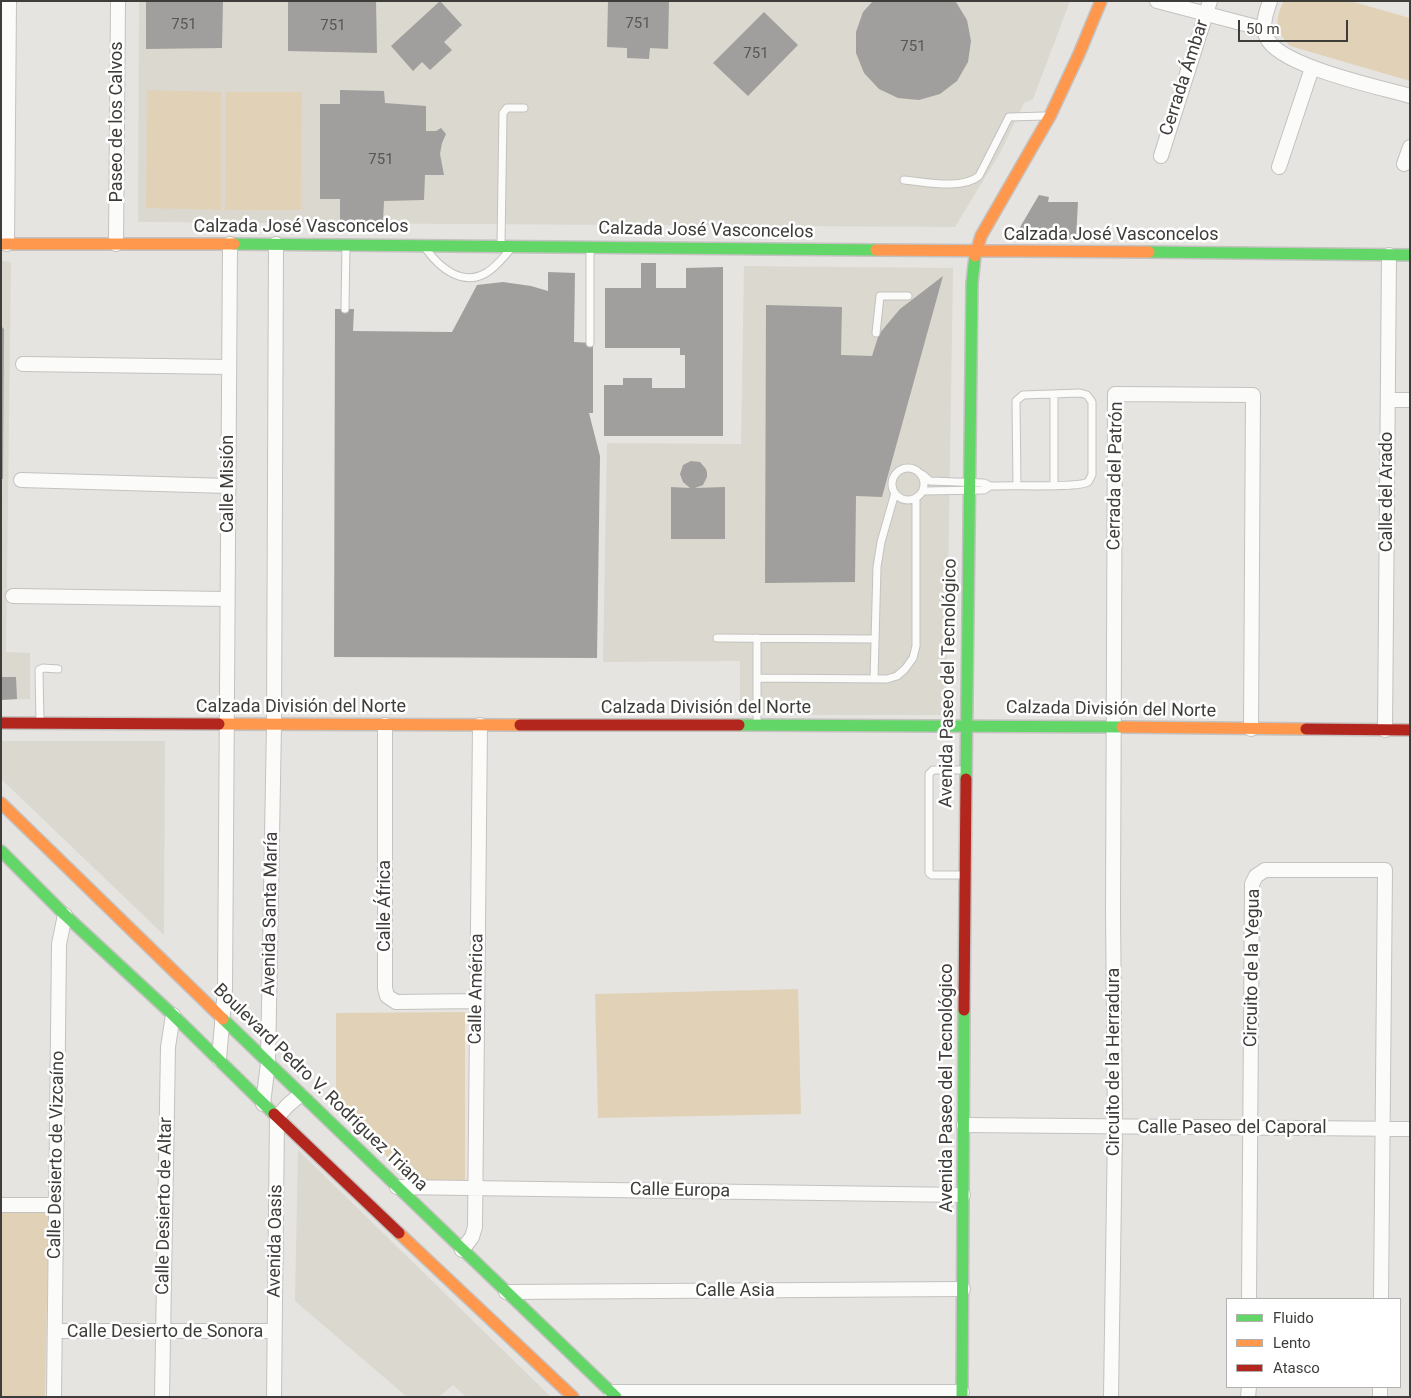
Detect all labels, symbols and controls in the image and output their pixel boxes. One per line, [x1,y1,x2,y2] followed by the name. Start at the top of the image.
[1241,10,1351,42] scale bar
[625,15,651,33] house number: 751
[171,16,197,34] house number: 751
[320,17,346,35] house number: 751
[1156,17,1214,139] street label: Cerrada Ámbar
[1246,20,1280,38] text: 50 m
[900,38,926,56] house number: 751
[106,41,128,203] street label: Paseo de los Calvos
[743,45,769,63] house number: 751
[368,151,394,169] house number: 751
[193,216,409,238] street label: Calzada José Vasconcelos
[598,218,814,244] street label: Calzada José Vasconcelos
[1003,224,1219,246] street label: Calzada José Vasconcelos
[1104,401,1128,551] street label: Cerrada del Patrón
[1376,432,1398,552] street label: Calle del Arado
[217,435,239,533] street label: Calle Misión
[936,558,962,808] street label: Avenida Paseo del Tecnológico
[196,696,406,718] street label: Calzada División del Norte
[601,697,811,719] street label: Calzada División del Norte
[1006,697,1216,723] street label: Calzada División del Norte
[259,832,283,996] street label: Avenida Santa María
[374,860,396,952] street label: Calle África
[1241,889,1265,1047] street label: Circuito de la Yegua
[465,933,489,1045] street label: Calle América
[936,963,958,1213] street label: Avenida Paseo del Tecnológico
[1103,968,1125,1156] street label: Circuito de la Herradura
[208,980,432,1196] street label: Boulevard Pedro V. Rodríguez Triana
[44,1051,70,1259] street label: Calle Desierto de Vizcaíno
[153,1117,177,1295] street label: Calle Desierto de Altar
[1137,1117,1327,1139] street label: Calle Paseo del Caporal
[630,1179,730,1203] street label: Calle Europa
[264,1184,288,1298] street label: Avenida Oasis
[695,1280,775,1302] street label: Calle Asia
[1226,1298,1401,1388] legend
[1273,1309,1314,1327] text: Fluido
[67,1321,263,1343] street label: Calle Desierto de Sonora
[1273,1334,1311,1352] text: Lento
[1273,1359,1320,1377] text: Atasco

